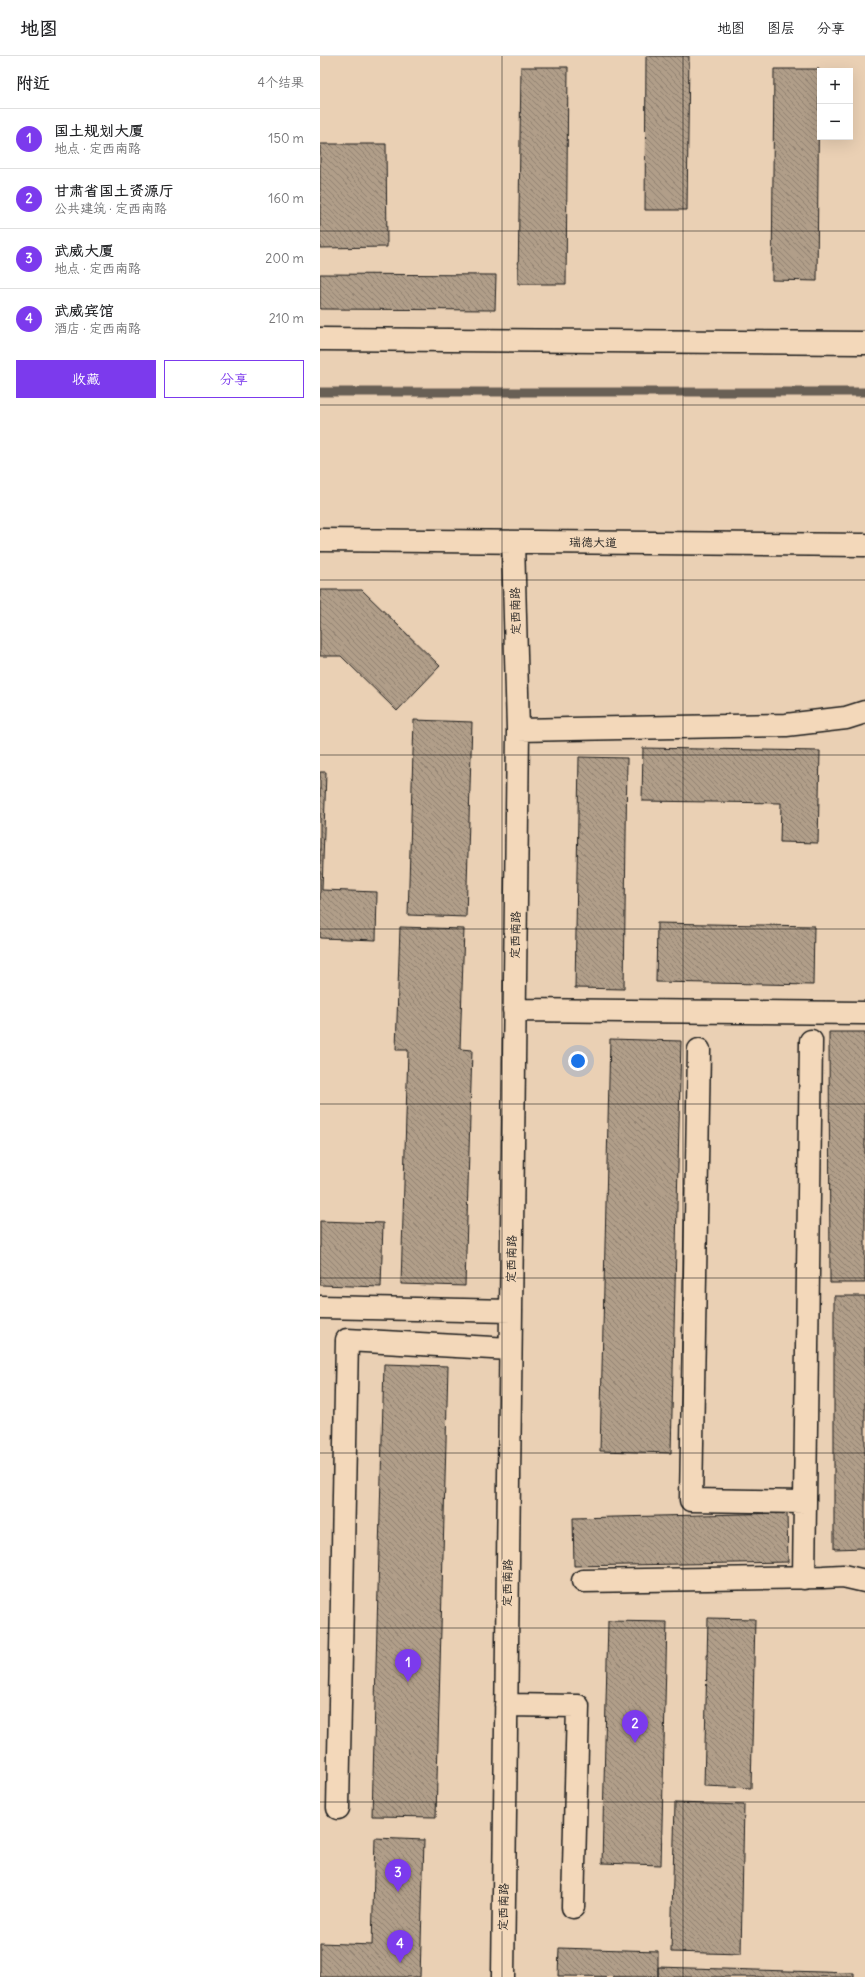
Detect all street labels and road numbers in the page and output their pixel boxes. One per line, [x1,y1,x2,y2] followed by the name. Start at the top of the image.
[569,534,617,550] street label: 瑞德大道
[507,587,523,635] street label: 定西南路
[507,911,523,959] street label: 定西南路
[503,1235,519,1283] street label: 定西南路
[499,1559,515,1607] street label: 定西南路
[495,1883,511,1931] street label: 定西南路

